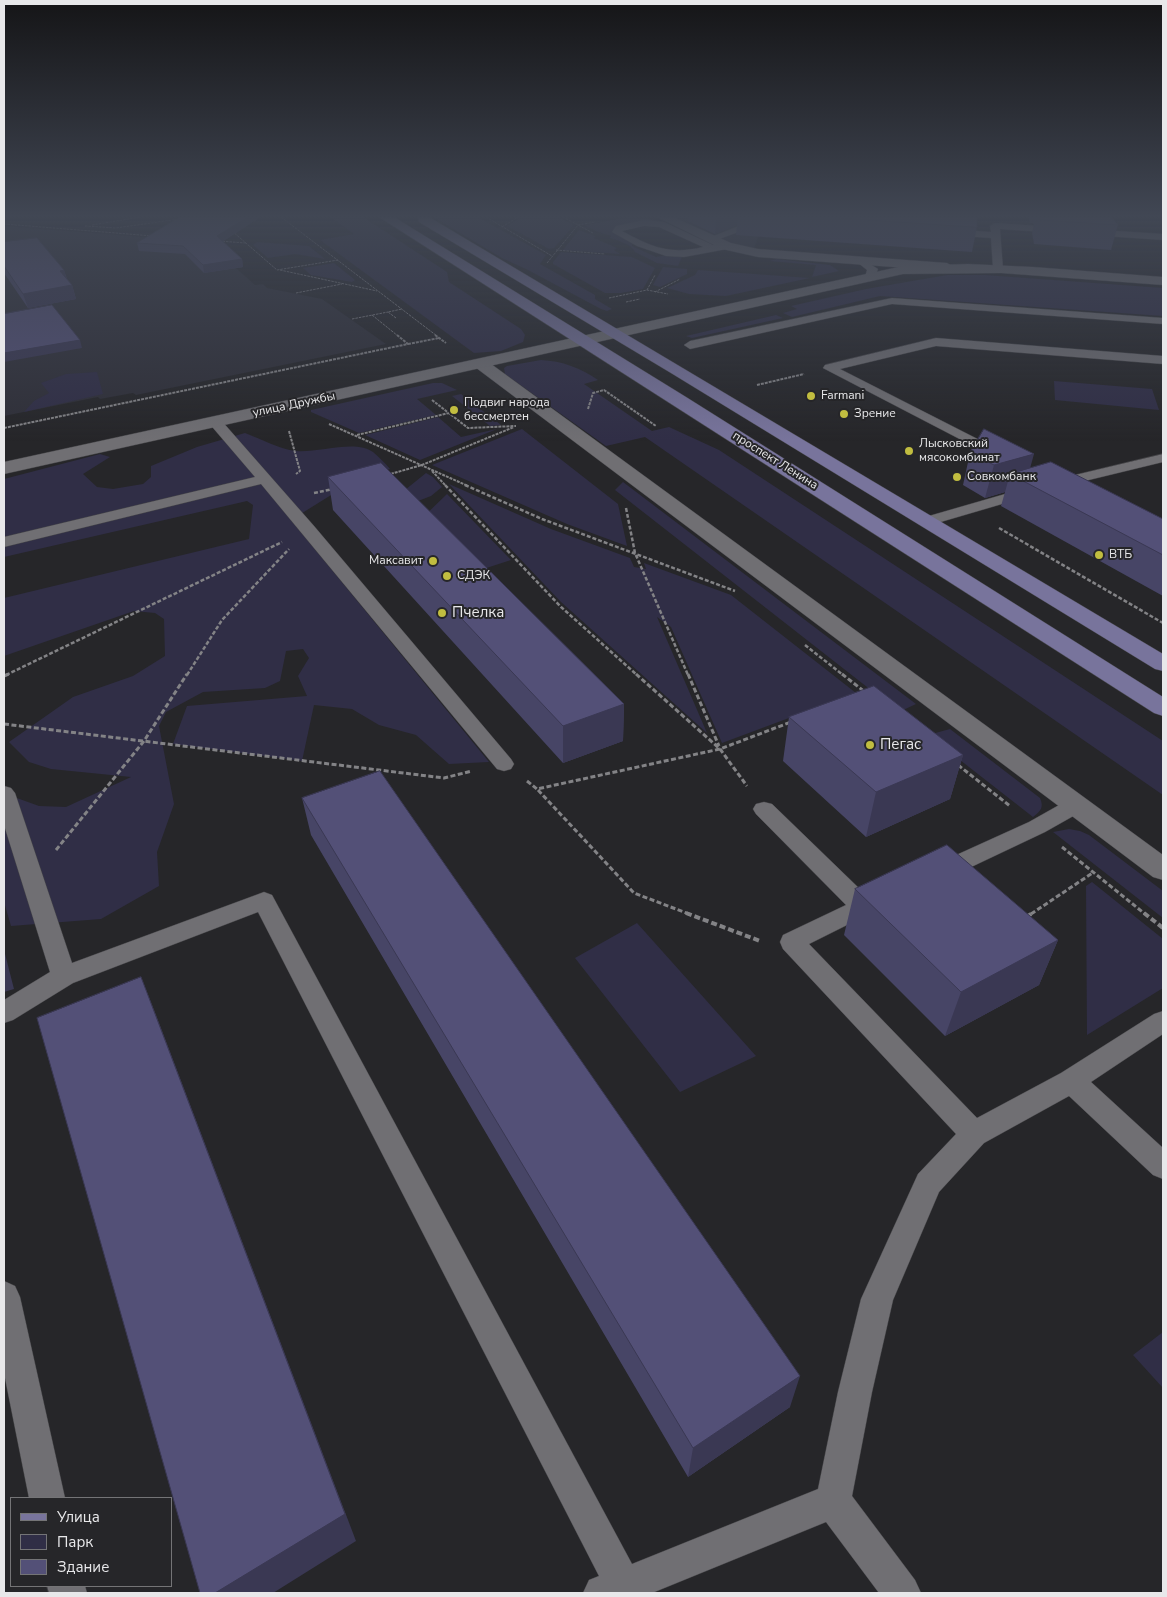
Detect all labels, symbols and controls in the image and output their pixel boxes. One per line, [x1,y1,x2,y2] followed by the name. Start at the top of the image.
[251,389,337,421] street label: улица Дружбы
[821,389,864,403] place label: Farmani
[805,390,817,402] marker: Farmani
[464,396,550,424] place label: Подвиг народа бессмертен
[448,404,460,416] marker: Подвиг народа бессмертен
[854,407,896,421] place label: Зрение
[838,408,850,420] marker: Зрение
[730,429,820,493] street label: проспект Ленина
[919,437,999,465] place label: Лысковский мясокомбинат
[903,445,915,457] marker: Лысковский мясокомбинат
[967,470,1036,484] place label: Совкомбанк
[951,471,963,483] marker: Совкомбанк
[1109,548,1132,562] place label: ВТБ
[1093,549,1105,561] marker: ВТБ
[369,554,423,568] place label: Максавит
[427,555,439,567] marker: Максавит
[457,569,490,583] place label: СДЭК
[441,570,453,582] marker: СДЭК
[452,604,504,622] place label: Пчелка
[436,607,448,619] marker: Пчелка
[880,736,921,754] place label: Пегас
[864,739,876,751] marker: Пегас
[10,1497,172,1587] legend
[57,1507,100,1527] text: Улица
[57,1532,93,1552] text: Парк
[57,1557,109,1577] text: Здание

